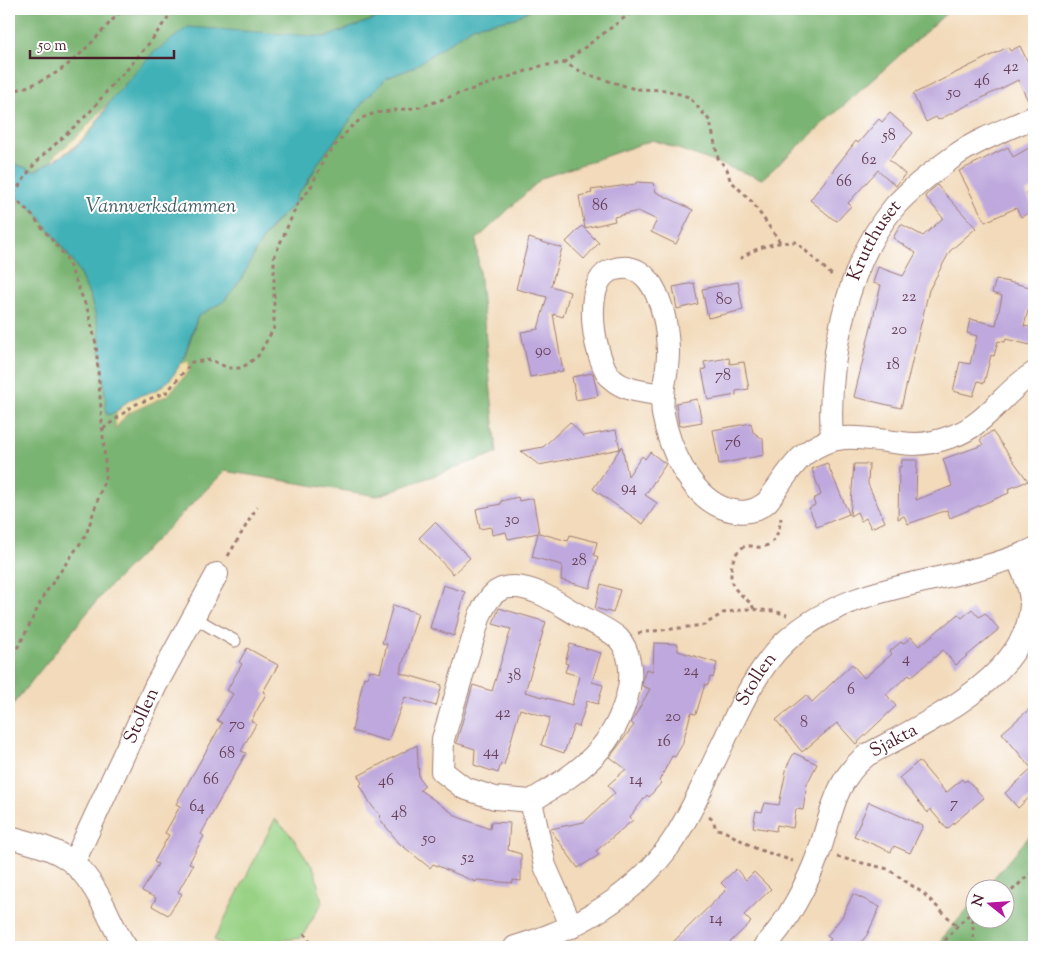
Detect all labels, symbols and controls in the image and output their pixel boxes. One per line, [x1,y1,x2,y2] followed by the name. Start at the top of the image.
[30,28,174,60] scale bar
[37,36,67,57] text: 50 m
[1003,56,1019,79] house number: 42
[974,70,990,93] house number: 46
[946,82,961,105] house number: 50
[881,125,896,148] house number: 58
[861,149,877,172] house number: 62
[836,171,852,194] house number: 66
[86,193,237,222] water label: Vannverksdammen
[841,194,908,285] street label: Krutthuset
[592,195,608,218] house number: 86
[902,286,917,309] house number: 22
[716,289,732,312] house number: 80
[891,319,907,342] house number: 20
[535,340,551,363] house number: 90
[886,354,900,377] house number: 18
[715,365,731,388] house number: 78
[725,432,741,455] house number: 76
[621,477,637,500] house number: 94
[505,509,519,532] house number: 30
[571,550,587,573] house number: 28
[729,647,783,711] street label: Stollen
[902,648,910,671] house number: 4
[683,660,699,683] house number: 24
[507,665,521,688] house number: 38
[847,679,855,702] house number: 6
[117,684,166,748] street label: Stollen
[495,702,511,725] house number: 42
[665,706,681,729] house number: 20
[800,712,808,735] house number: 8
[229,714,245,737] house number: 70
[865,717,923,765] street label: Sjakta
[657,731,671,754] house number: 16
[483,741,499,764] house number: 44
[219,743,235,766] house number: 68
[203,769,219,792] house number: 66
[629,769,643,792] house number: 14
[378,770,394,793] house number: 46
[950,793,958,816] house number: 7
[189,796,205,819] house number: 64
[391,802,407,825] house number: 48
[421,828,436,851] house number: 50
[461,847,475,870] house number: 52
[966,878,1016,928] north arrow
[968,893,991,909] text: N
[709,908,723,931] house number: 14

